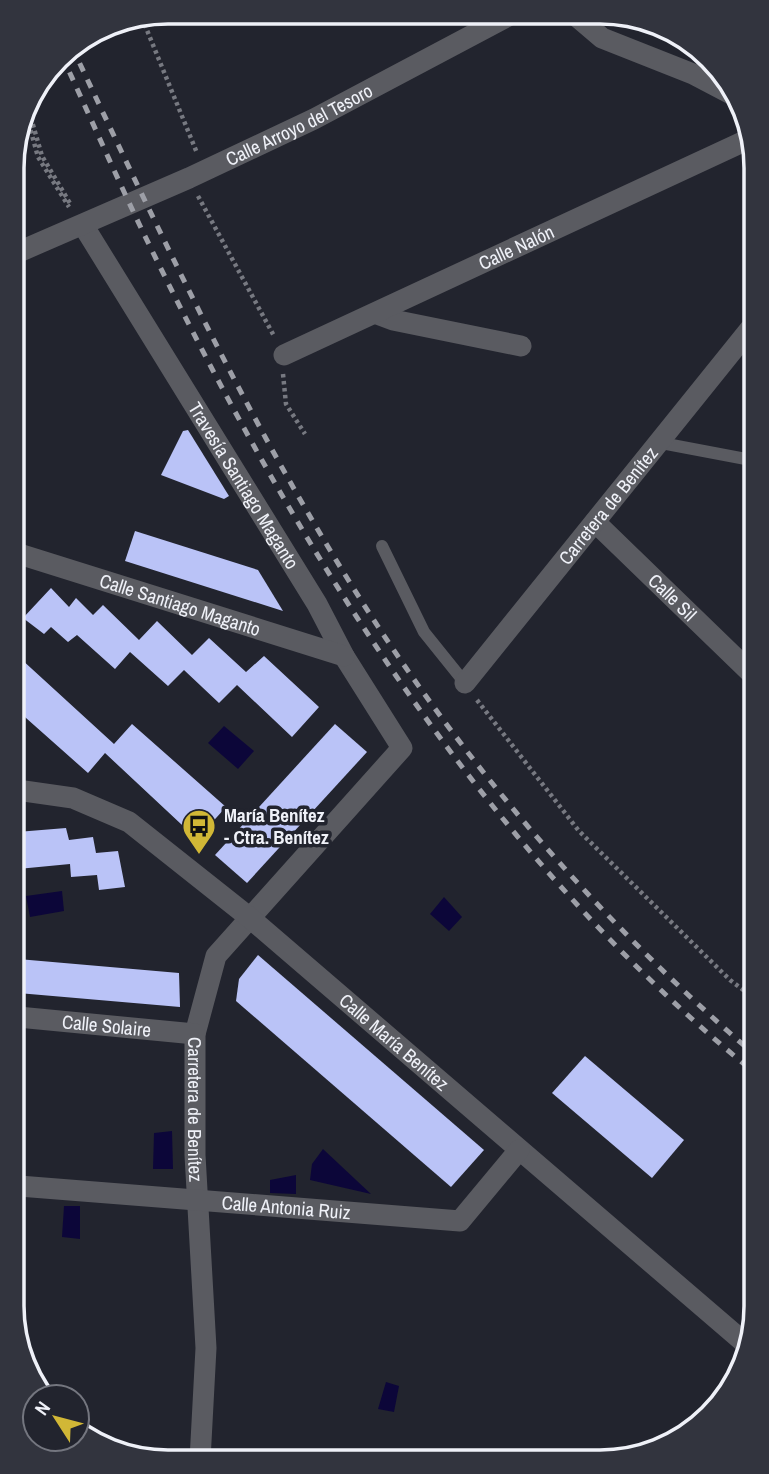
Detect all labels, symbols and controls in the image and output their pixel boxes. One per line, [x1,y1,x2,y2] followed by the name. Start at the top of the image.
[221,77,377,172] street label: Calle Arroyo del Tesoro
[474,218,558,276] street label: Calle Nalón
[182,397,305,574] street label: Travesía Santiago Maganto
[552,441,664,570] street label: Carretera de Benítez
[96,567,264,642] street label: Calle Santiago Maganto
[643,568,703,627] street label: Calle Sil
[224,802,329,850] place label: María Benítez - Ctra. Benítez
[180,807,218,856] bus stop icon: María Benítez - Ctra. Benítez
[334,987,455,1096] street label: Calle María Benítez
[61,1008,152,1043] street label: Calle Solaire
[182,1037,210,1183] street label: Carretera de Benítez
[221,1189,352,1225] street label: Calle Antonia Ruiz
[21,1383,91,1453] north arrow
[28,1396,56,1420] text: N

